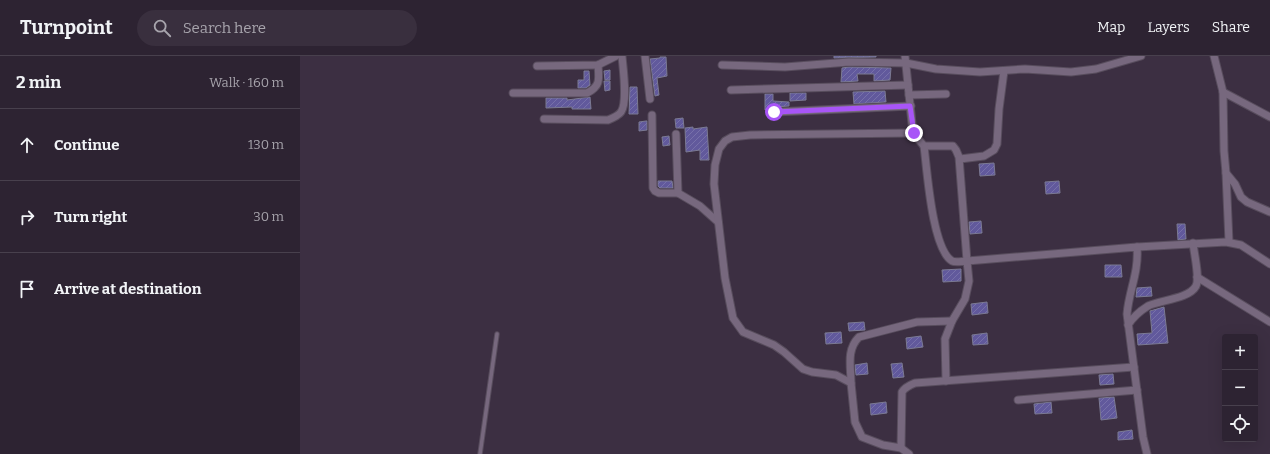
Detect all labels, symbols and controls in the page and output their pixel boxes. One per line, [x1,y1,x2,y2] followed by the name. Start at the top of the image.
[137,10,417,46] search box
[20,16,113,39] text: Turnpoint
[151,17,173,39] icon: search
[183,19,266,37] text: Search here
[1097,19,1125,36] text: Map
[1147,19,1190,36] text: Layers
[1212,19,1250,36] text: Share
[16,72,61,93] text: 2 min
[209,75,284,90] text: Walk · 160 m
[765,103,783,121] route start
[905,124,923,142] route end
[16,134,38,156] icon: ahead
[54,136,120,154] text: Continue
[248,137,284,152] text: 130 m
[16,206,38,228] icon: right
[54,208,127,226] text: Turn right
[253,209,284,224] text: 30 m
[16,278,38,300] icon: arrive
[54,280,201,298] text: Arrive at destination
[1222,334,1258,442] map controls
[1222,334,1258,370] button: +
[1222,370,1258,406] button: −
[1222,406,1258,442] button: locate

